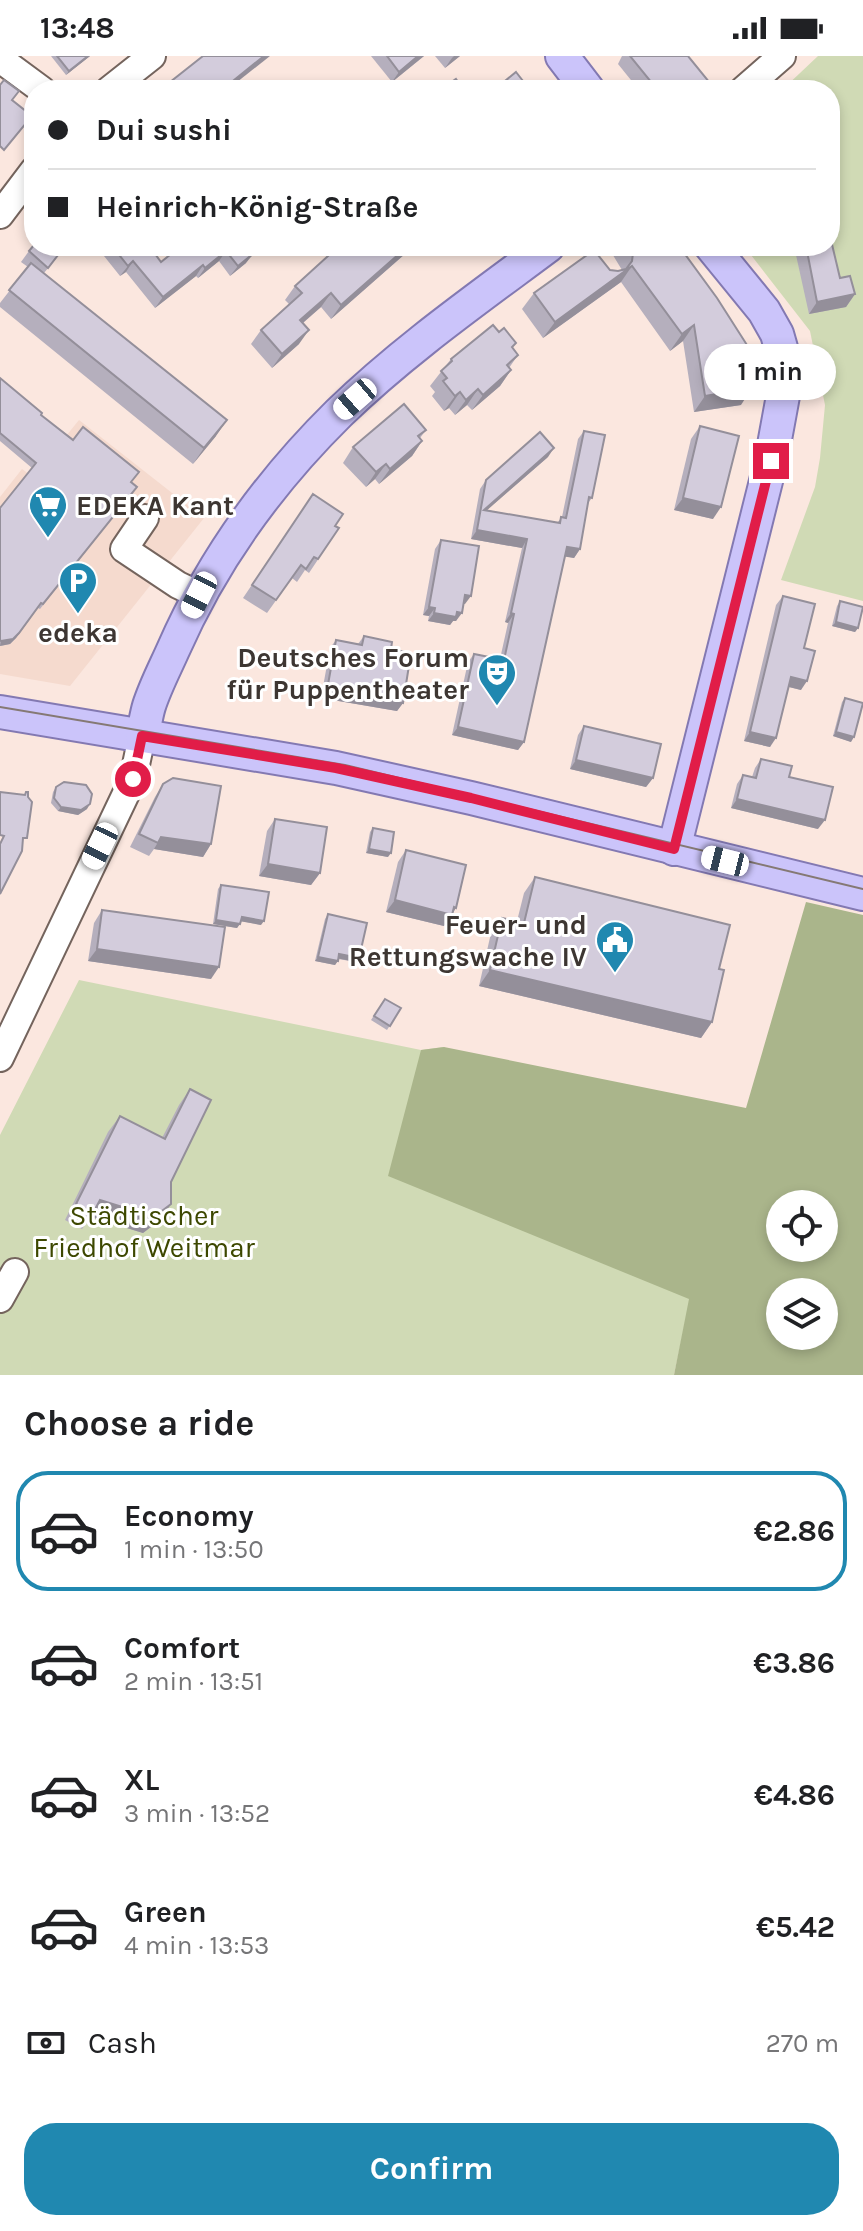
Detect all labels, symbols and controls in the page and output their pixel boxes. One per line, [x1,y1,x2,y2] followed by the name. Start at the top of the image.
[40,10,115,46] text: 13:48
[96,112,232,148] text: Dui sushi
[96,189,418,225] text: Heinrich-König-Straße
[705,345,837,401] callout: 1 min
[737,356,803,387] text: 1 min
[329,374,381,424] car
[753,443,789,479] route end
[27,484,69,539] supermarket icon: EDEKA Kant
[76,489,234,522] place label: EDEKA Kant
[57,560,99,615] parking icon: edeka
[177,568,221,622] car
[38,616,118,649] place label: edeka
[226,641,469,706] place label: Deutsches Forum für Puppentheater
[476,652,518,707] theatre icon: Deutsches Forum für Puppentheater
[115,761,151,797] route start
[79,819,121,873] car
[699,844,751,878] car
[349,908,587,973] place label: Feuer- und Rettungswache IV
[594,919,636,974] public building icon: Feuer- und Rettungswache IV
[766,1190,838,1350] map controls
[766,1190,838,1262] button: locate
[33,1199,256,1264] park label: Städtischer Friedhof Weitmar
[766,1278,838,1350] button: layers
[24,1402,254,1444] text: Choose a ride
[28,1495,100,1567] icon: car
[124,1498,254,1534] text: Economy
[754,1513,835,1549] text: €2.86
[124,1534,264,1565] text: 1 min · 13:50
[28,1627,100,1699] icon: car
[124,1630,240,1666] text: Comfort
[753,1645,835,1681] text: €3.86
[124,1666,263,1697] text: 2 min · 13:51
[28,1759,100,1831] icon: car
[124,1762,159,1798] text: XL
[754,1777,835,1813] text: €4.86
[124,1798,270,1829] text: 3 min · 13:52
[28,1891,100,1963] icon: car
[124,1894,207,1930] text: Green
[756,1909,835,1945] text: €5.42
[124,1930,269,1961] text: 4 min · 13:53
[24,2021,68,2065] icon: cash
[88,2025,157,2061] text: Cash
[766,2028,839,2059] text: 270 m
[24,2123,839,2215] button: Confirm

